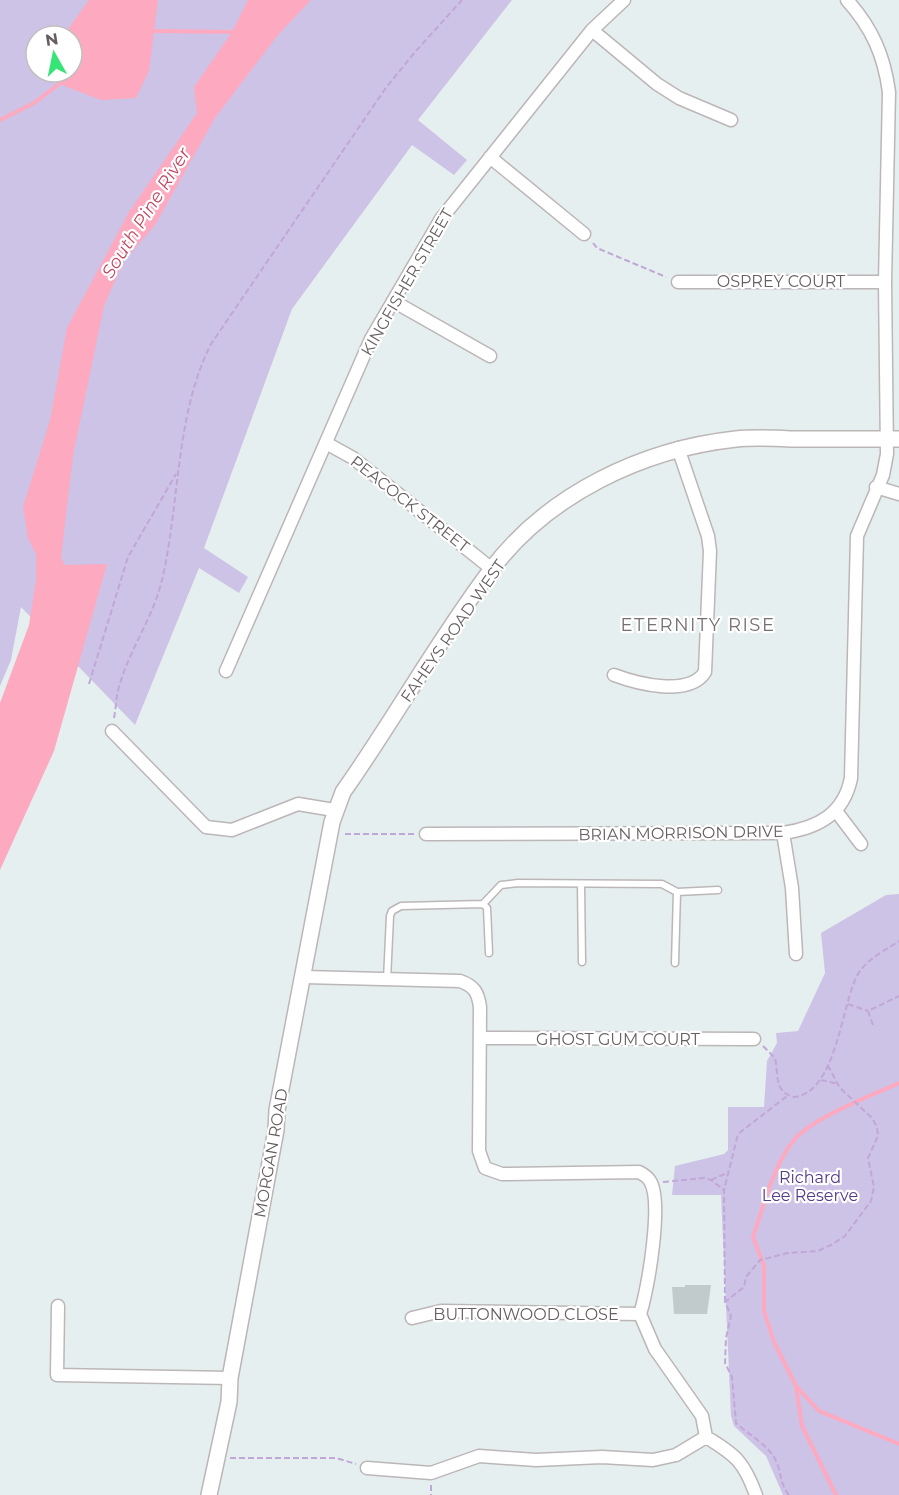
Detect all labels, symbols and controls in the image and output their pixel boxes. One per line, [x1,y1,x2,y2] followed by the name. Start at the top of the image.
[24,24,84,84] north arrow
[44,29,60,50] text: N
[97,143,195,282] water label: South Pine River
[357,204,457,359] street label: KINGFISHER STREET
[717,272,846,291] street label: OSPREY COURT
[347,452,474,557] street label: PEACOCK STREET
[397,555,510,706] street label: FAHEYS ROAD WEST
[621,614,775,636] district label: ETERNITY RISE
[578,822,784,844] street label: BRIAN MORRISON DRIVE
[536,1030,701,1049] street label: GHOST GUM COURT
[250,1087,292,1219] street label: MORGAN ROAD
[762,1168,858,1205] park label: Richard Lee Reserve
[433,1305,619,1324] street label: BUTTONWOOD CLOSE

